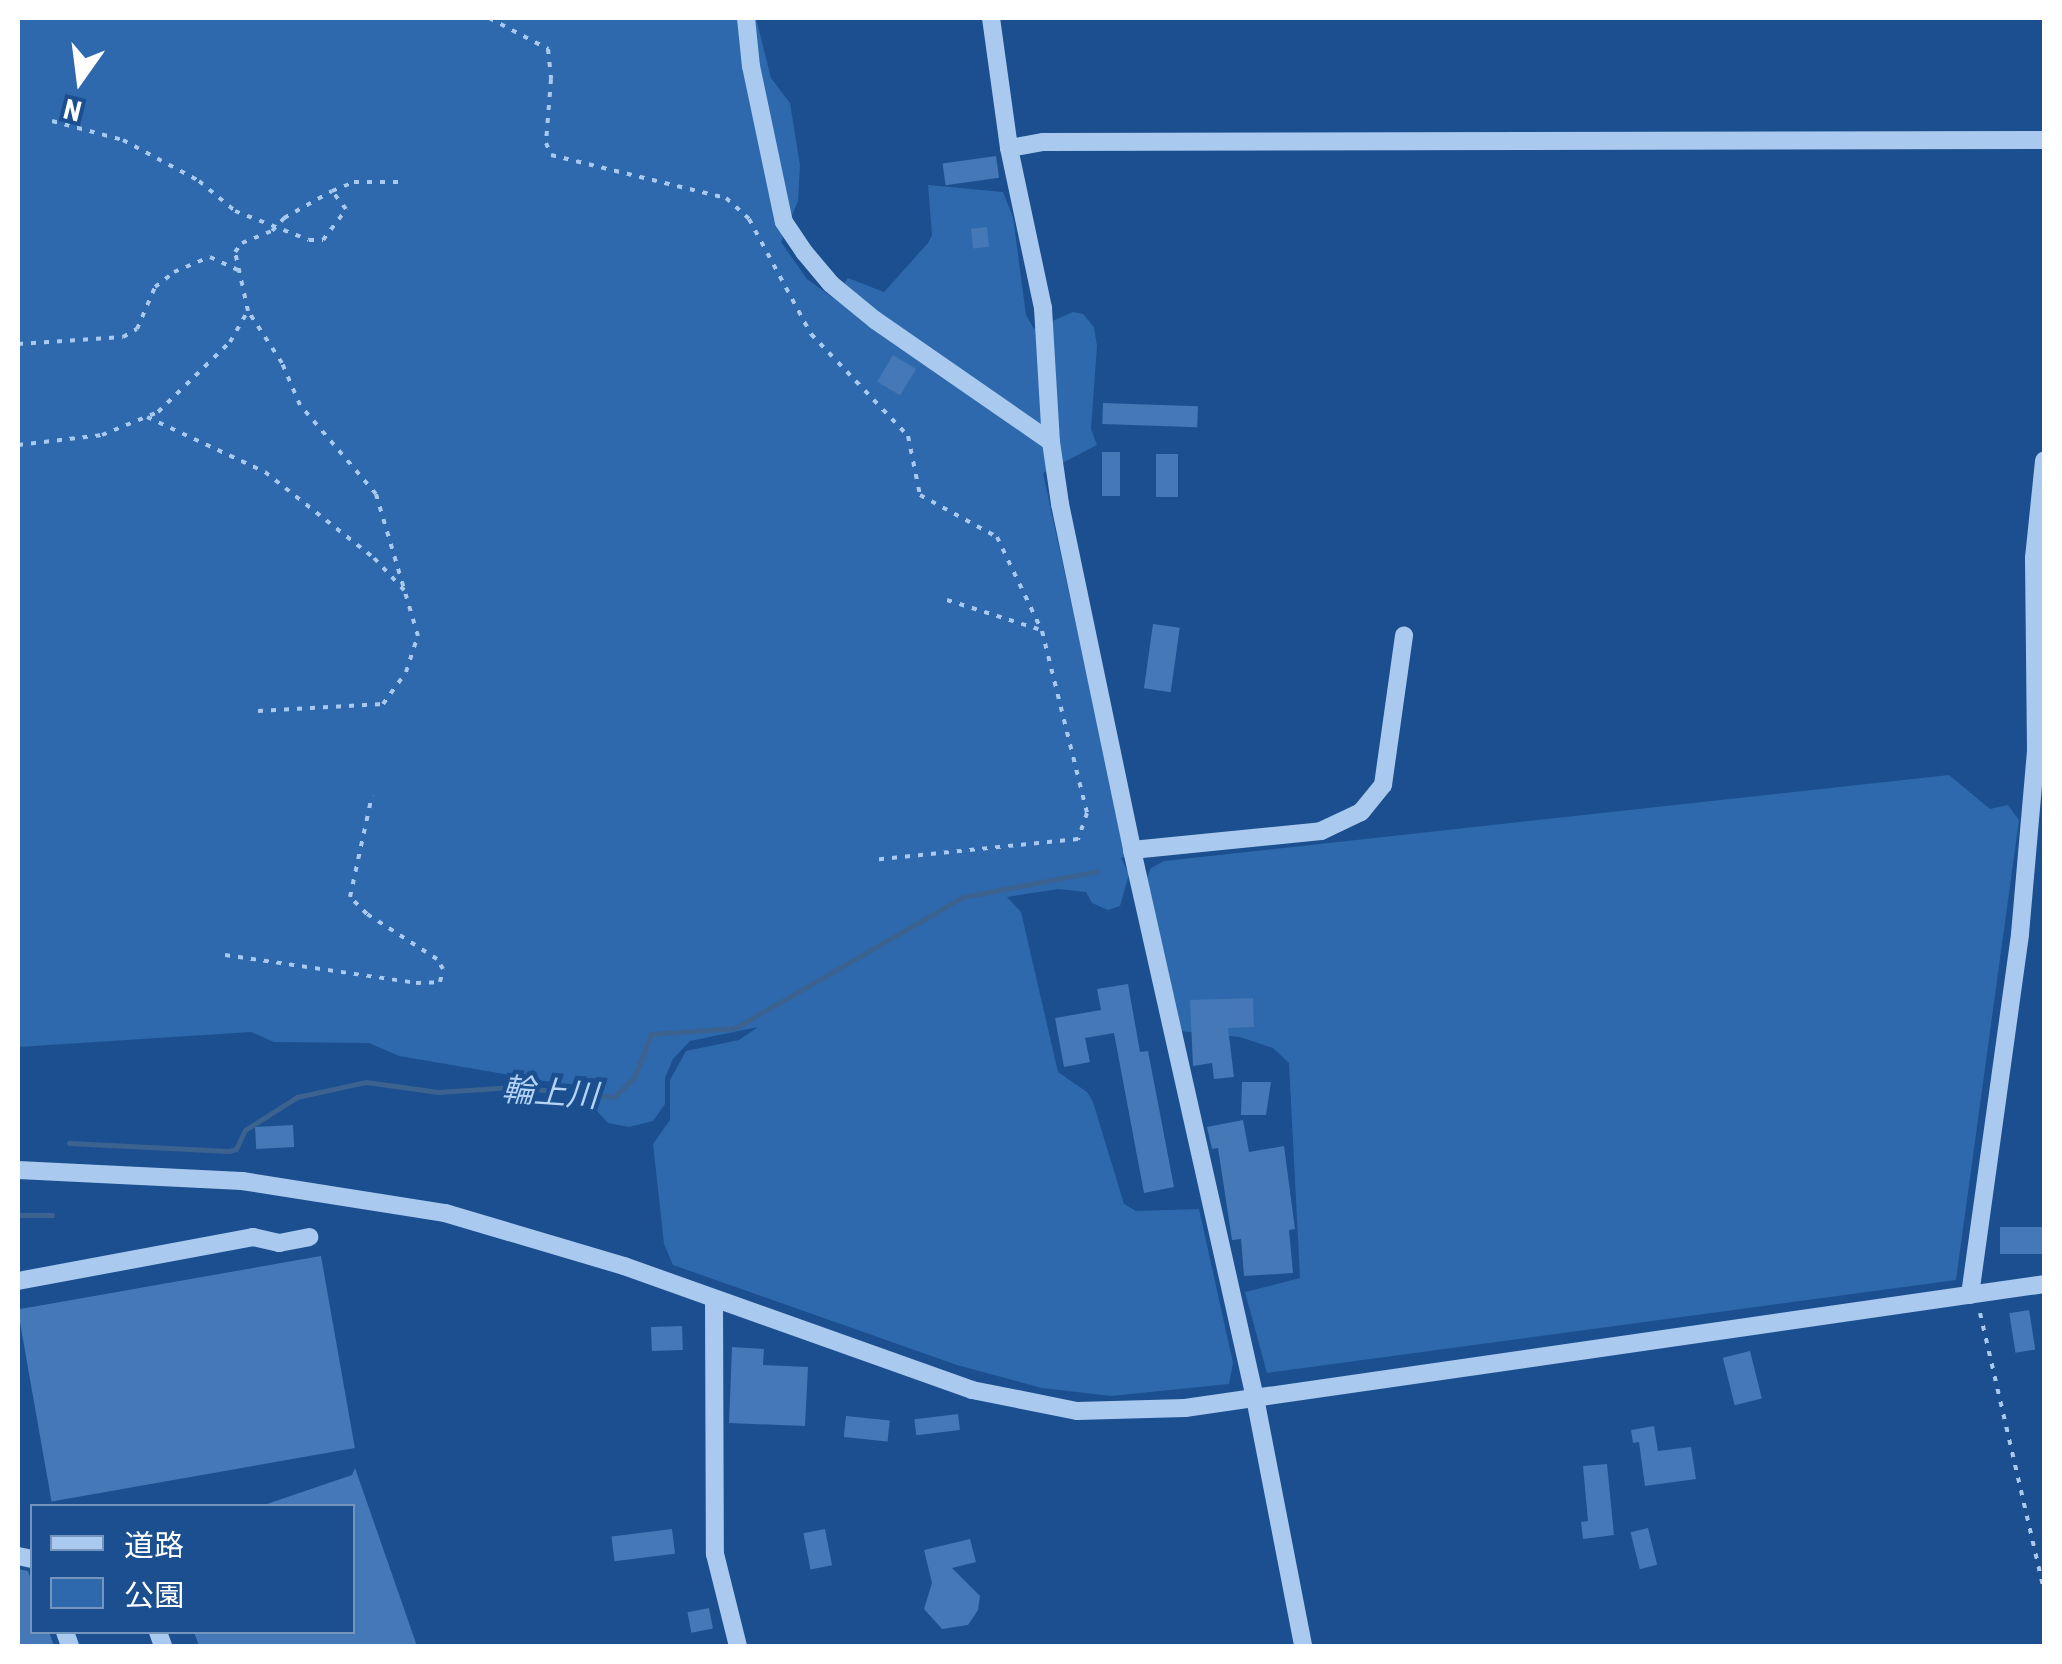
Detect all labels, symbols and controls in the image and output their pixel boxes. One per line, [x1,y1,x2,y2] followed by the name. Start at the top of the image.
[30,30,130,130] north arrow
[60,92,85,128] text: N
[501,1070,599,1116] water label: 輪上川
[30,1504,355,1634] legend
[124,1528,184,1563] text: 道路
[124,1578,184,1613] text: 公園

